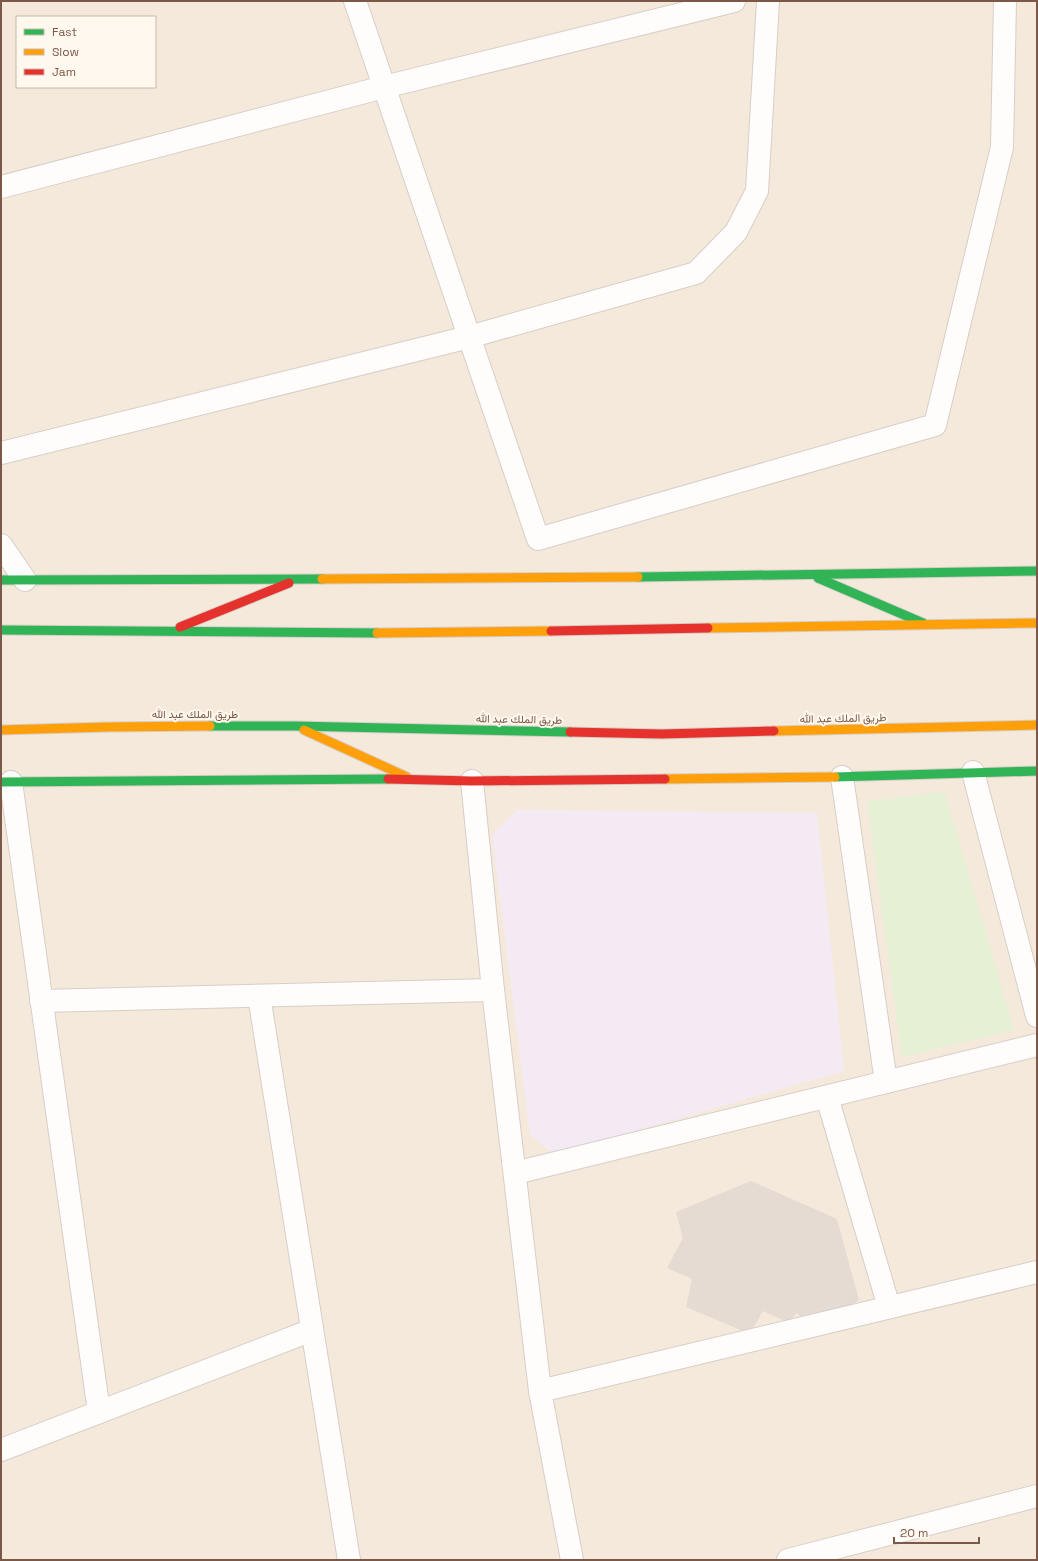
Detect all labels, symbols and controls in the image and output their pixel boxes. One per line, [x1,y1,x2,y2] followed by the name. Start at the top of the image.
[16,16,156,88] legend
[52,24,77,40] text: Fast
[52,44,79,60] text: Slow
[52,64,76,80] text: Jam
[152,707,238,721] street label: طريق الملك عبد الله
[800,710,886,726] street label: طريق الملك عبد الله
[476,711,562,727] street label: طريق الملك عبد الله
[894,1519,979,1545] scale bar
[900,1525,928,1541] text: 20 m

